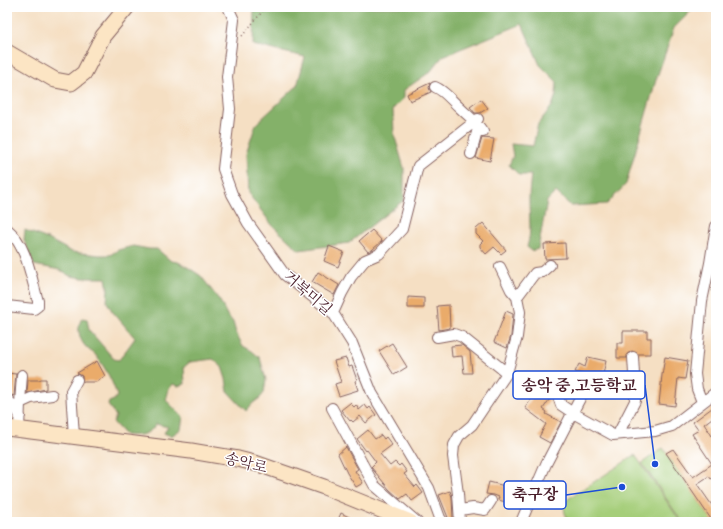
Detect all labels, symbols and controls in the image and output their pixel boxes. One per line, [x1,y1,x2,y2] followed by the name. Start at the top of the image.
[280,266,336,320] street label: 거북미길
[513,371,645,399] callout: 송악 중,고등학교
[521,375,637,397] text: 송악 중,고등학교
[222,448,270,478] street label: 송악로
[504,481,566,509] callout: 축구장
[512,484,559,506] text: 축구장

